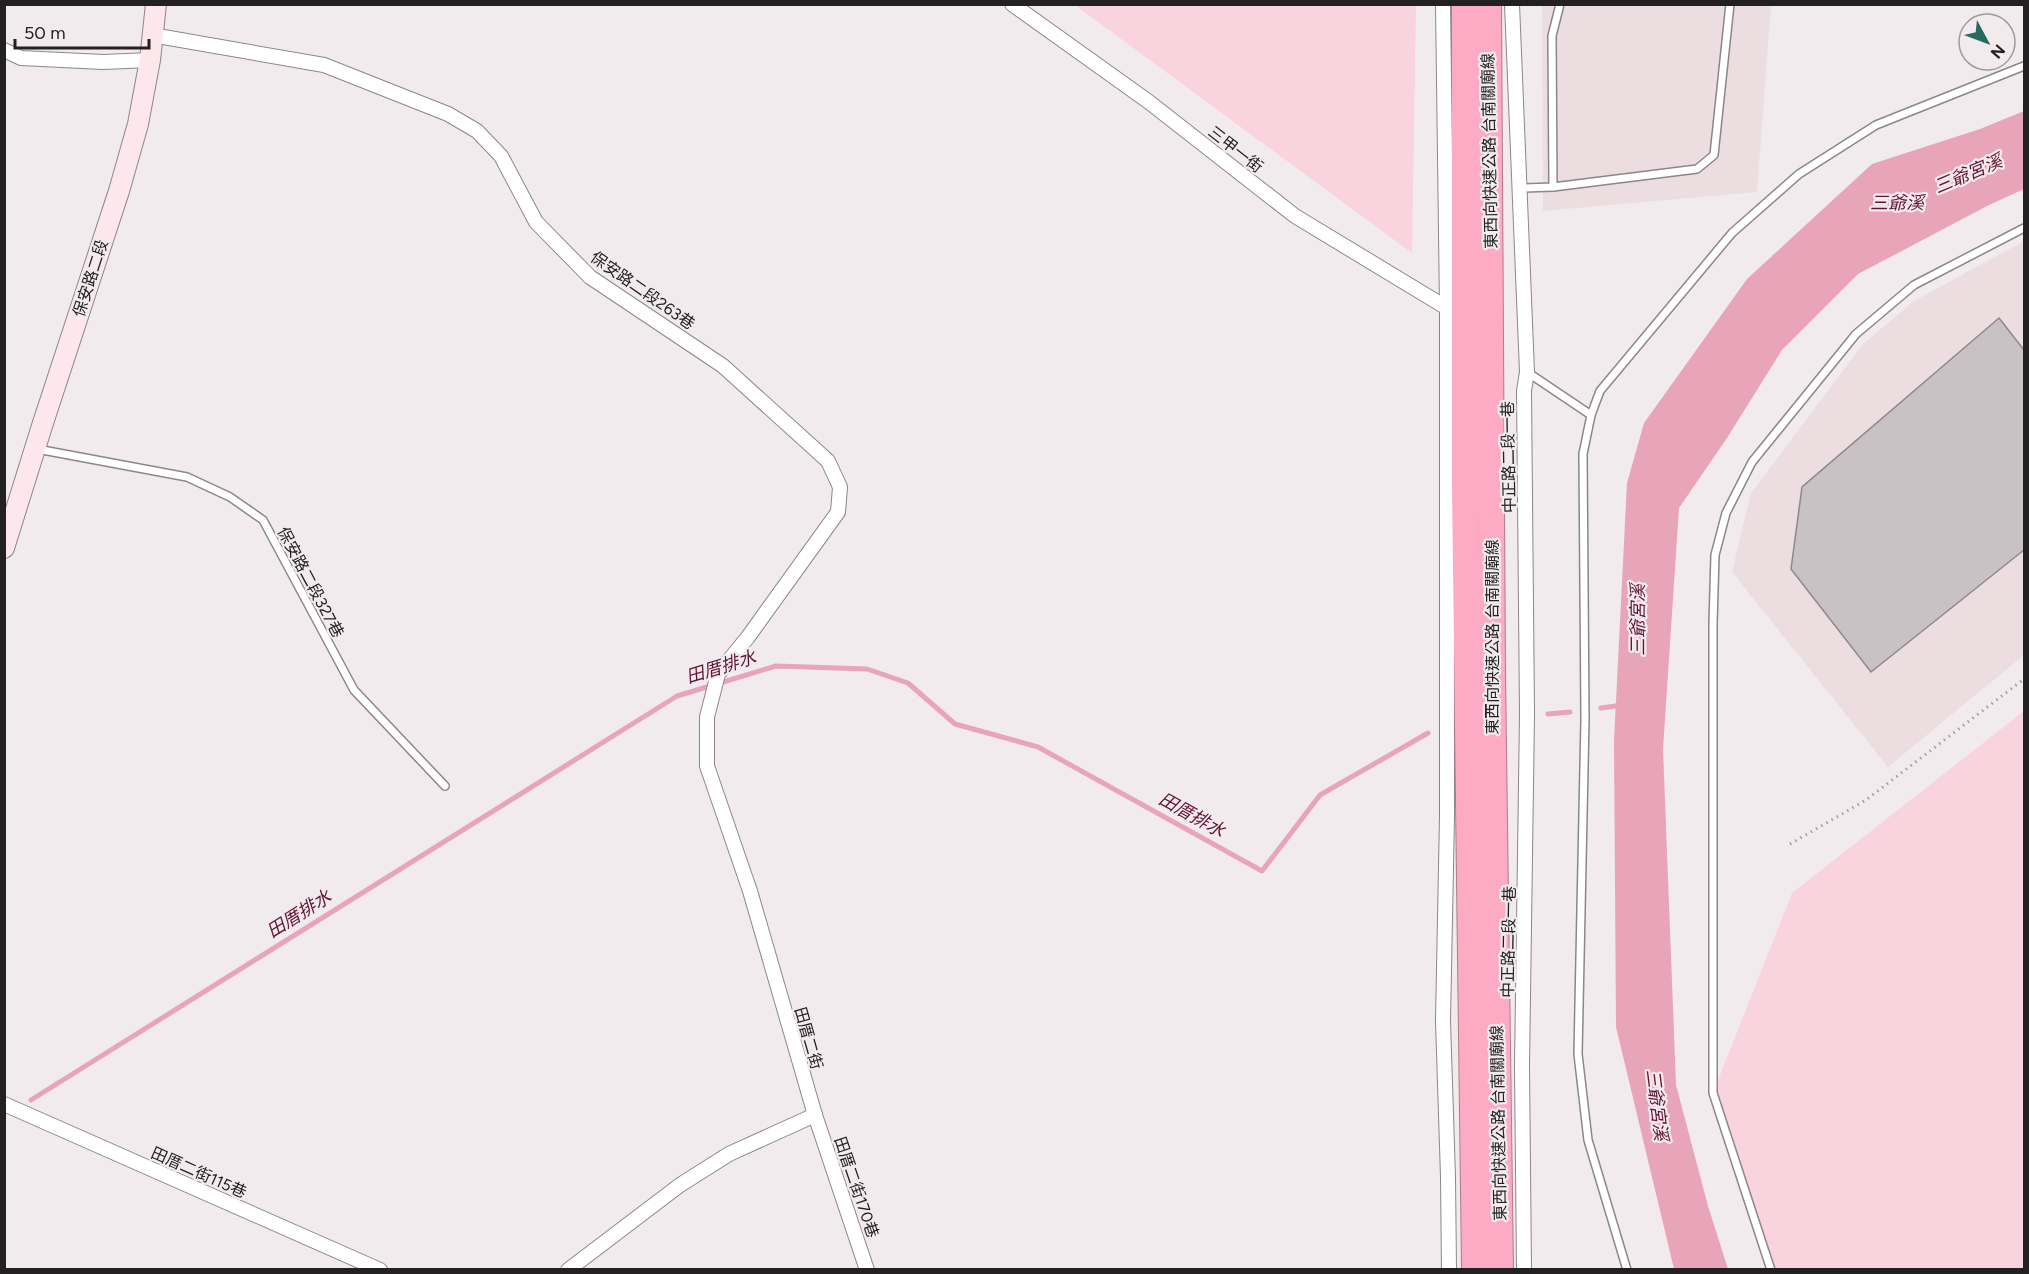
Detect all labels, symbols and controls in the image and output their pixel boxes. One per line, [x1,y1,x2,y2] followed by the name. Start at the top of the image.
[15,12,148,50] scale bar
[1957,12,2017,72] north arrow
[24,22,66,44] text: 50 m
[1987,41,2009,62] text: N
[1478,53,1501,249] street label: 東西向快速公路 台南關廟線
[1205,122,1267,177] street label: 三甲一街
[1931,149,2008,198] water label: 三爺宮溪
[1870,192,1927,214] water label: 三爺溪
[69,237,112,319] street label: 保安路二段
[587,247,698,333] street label: 保安路二段263巷
[1498,401,1519,513] street label: 中正路二段一巷
[273,524,348,641] street label: 保安路二段327巷
[1483,539,1502,735] street label: 東西向快速公路 台南關廟線
[1627,581,1649,656] water label: 三爺宮溪
[683,646,760,688] water label: 田厝排水
[1155,788,1230,843] water label: 田厝排水
[263,885,336,942] water label: 田厝排水
[1498,886,1519,998] street label: 中正路二段一巷
[791,1005,826,1072] street label: 田厝二街
[1487,1025,1510,1221] street label: 東西向快速公路 台南關廟線
[1642,1068,1673,1145] water label: 三爺宮溪
[830,1134,883,1240] street label: 田厝二街170巷
[148,1143,249,1202] street label: 田厝二街115巷

